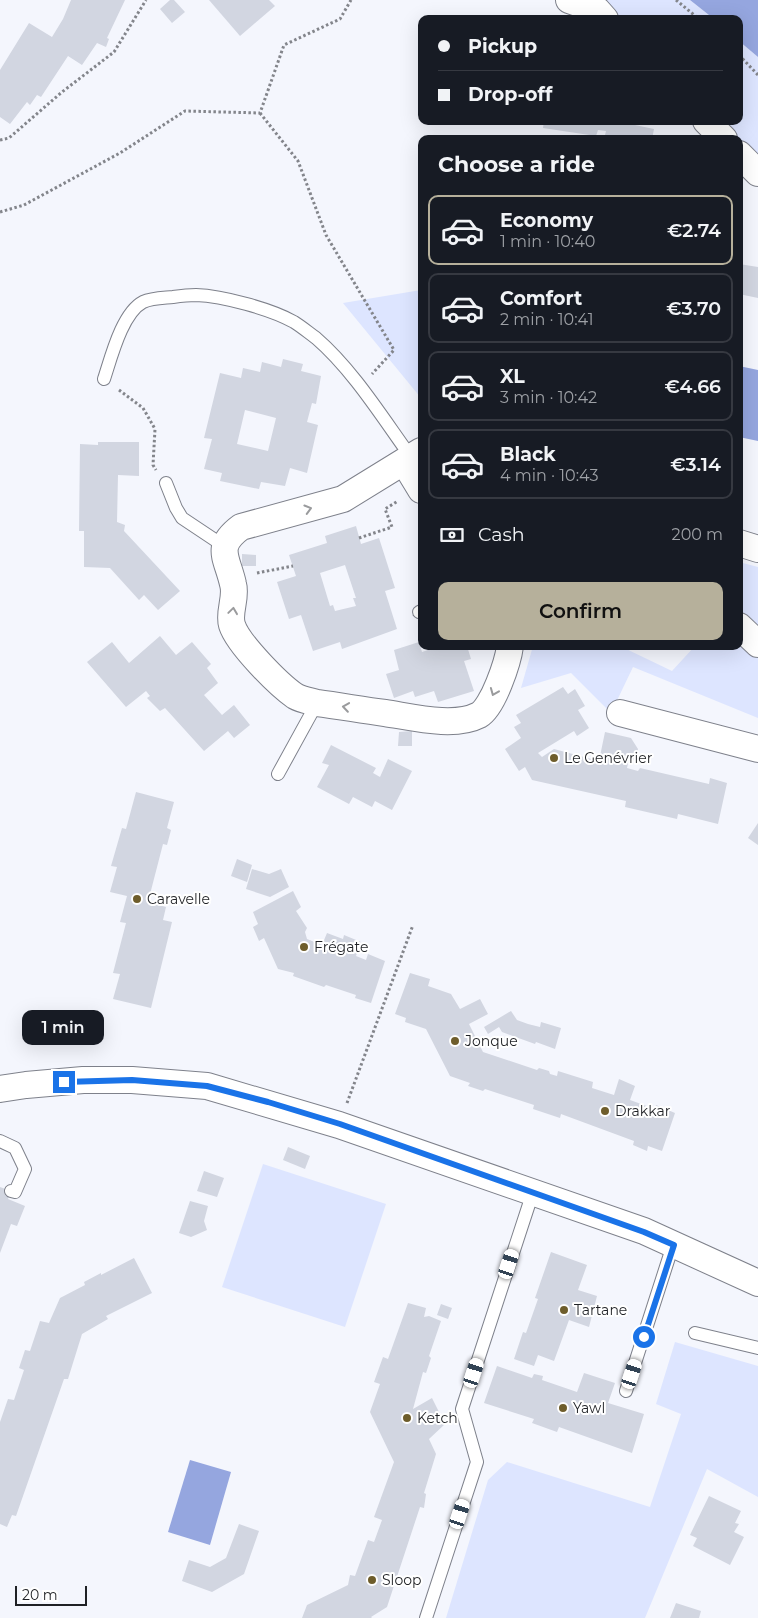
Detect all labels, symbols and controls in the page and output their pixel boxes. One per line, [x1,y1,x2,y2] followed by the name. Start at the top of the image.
[468,35,537,58] text: Pickup
[468,83,552,106] text: Drop-off
[438,151,595,178] text: Choose a ride
[440,208,485,253] icon: car
[500,209,593,232] text: Economy
[667,219,721,242] text: €2.74
[500,232,595,251] text: 1 min · 10:40
[440,286,485,331] icon: car
[500,287,582,310] text: Comfort
[666,297,721,320] text: €3.70
[500,310,594,329] text: 2 min · 10:41
[440,364,485,409] icon: car
[500,365,525,388] text: XL
[665,375,721,398] text: €4.66
[500,388,597,407] text: 3 min · 10:42
[440,442,485,487] icon: car
[500,443,556,466] text: Black
[670,453,721,476] text: €3.14
[500,466,598,485] text: 4 min · 10:43
[303,504,312,514] one-way arrow
[438,521,466,549] icon: cash
[478,523,525,546] text: Cash
[672,525,723,544] text: 200 m
[438,582,723,640] button: Confirm
[227,607,238,615] one-way arrow
[490,687,500,696] one-way arrow
[342,702,350,713] one-way arrow
[564,749,653,767] place label: Le Genévrier
[548,752,560,764] marker: Le Genévrier
[147,890,210,908] place label: Caravelle
[131,893,143,905] marker: Caravelle
[314,938,368,956] place label: Frégate
[298,941,310,953] marker: Frégate
[23,1010,105,1044] callout: 1 min
[42,1018,84,1037] text: 1 min
[464,1032,518,1050] place label: Jonque
[449,1035,461,1047] marker: Jonque
[53,1071,75,1093] route end
[615,1102,671,1120] place label: Drakkar
[599,1105,611,1117] marker: Drakkar
[497,1247,520,1281] car
[574,1301,627,1319] place label: Tartane
[558,1304,570,1316] marker: Tartane
[633,1326,655,1348] route start
[462,1356,485,1390] car
[620,1357,643,1391] car
[573,1399,605,1417] place label: Yawl
[557,1402,569,1414] marker: Yawl
[417,1409,458,1427] place label: Ketch
[401,1412,413,1424] marker: Ketch
[448,1497,471,1531] car
[382,1571,421,1589] place label: Sloop
[366,1574,378,1586] marker: Sloop
[15,1583,88,1606] scale bar
[22,1586,58,1604] text: 20 m

